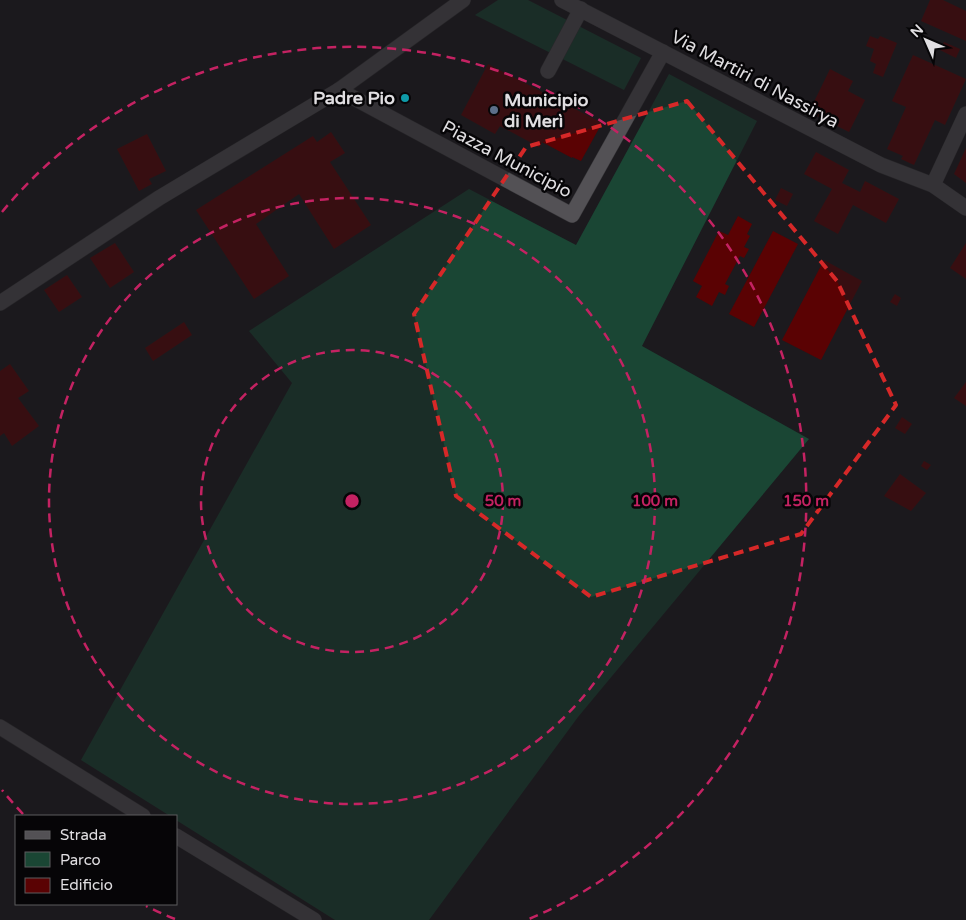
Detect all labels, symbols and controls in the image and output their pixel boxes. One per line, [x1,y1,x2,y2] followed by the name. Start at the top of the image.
[901,15,951,65] north arrow
[907,21,927,41] text: N
[667,25,843,133] street label: Via Martiri di Nassirya
[313,87,395,109] place label: Padre Pio
[504,89,588,132] place label: Municipio di Merì
[399,92,411,104] marker: Padre Pio
[488,104,500,116] marker: Municipio di Merì
[438,116,576,202] street label: Piazza Municipio
[343,492,361,510] centre of rings
[485,492,521,510] text: 50 m
[632,492,678,510] text: 100 m
[783,492,829,510] text: 150 m
[15,815,178,905] legend
[60,826,107,844] text: Strada
[60,851,101,869] text: Parco
[60,876,113,894] text: Edificio

